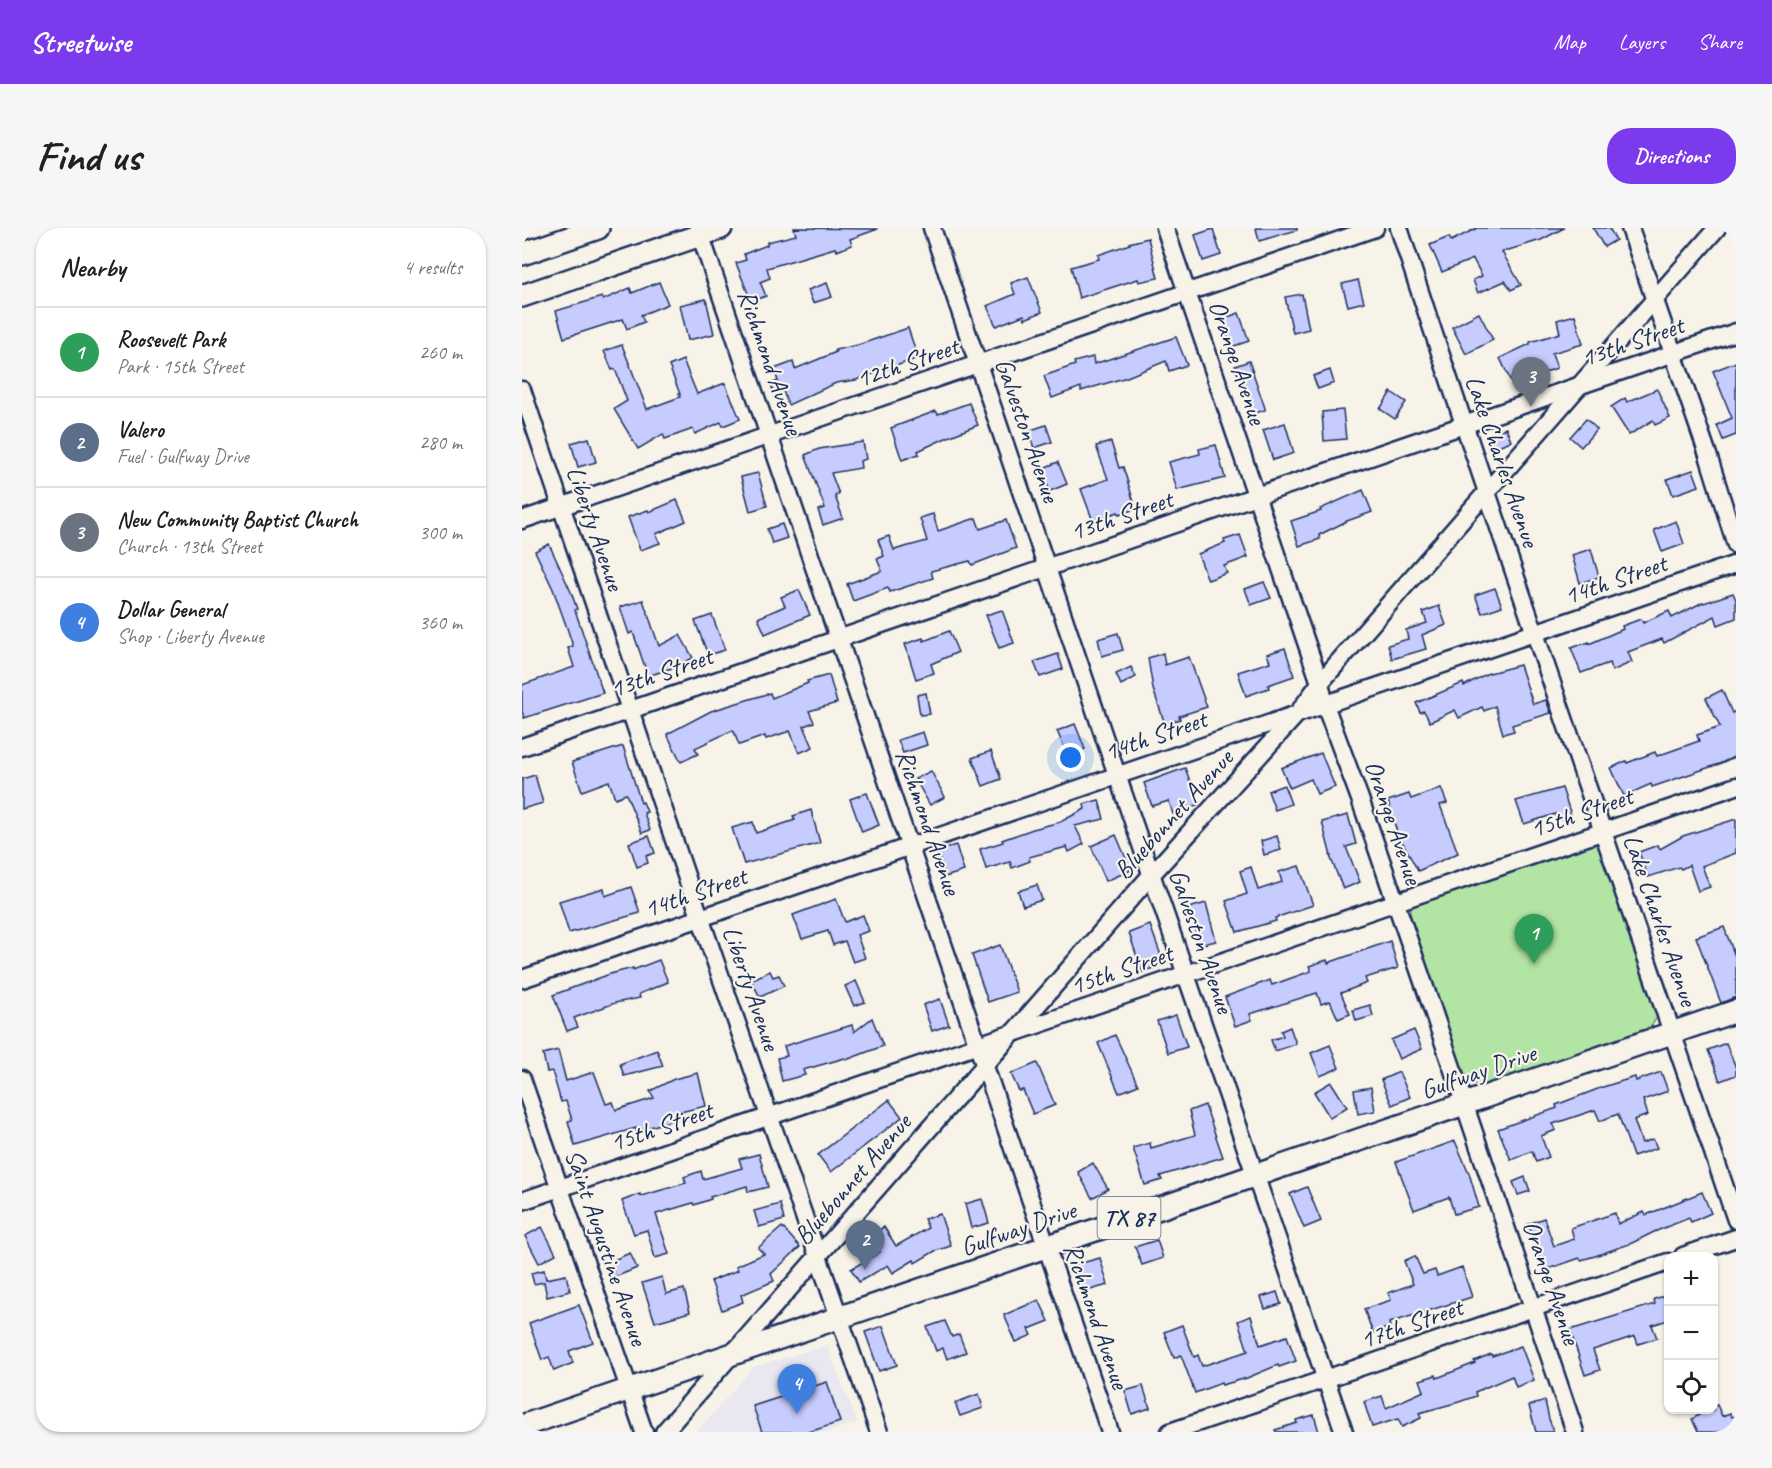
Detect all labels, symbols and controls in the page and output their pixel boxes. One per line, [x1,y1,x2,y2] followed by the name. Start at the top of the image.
[30,25,131,60] text: Streetwise
[1553,29,1586,55] text: Map
[1619,29,1665,55] text: Layers
[1698,29,1742,55] text: Share
[1607,128,1736,184] button: Directions
[36,130,141,183] text: Find us
[60,251,125,284] text: Nearby
[403,255,462,280] text: 4 results
[730,285,811,441] street label: Richmond Avenue
[1201,296,1275,430] street label: Orange Avenue
[1577,308,1690,374] street label: 13th Street
[117,326,225,354] text: Roosevelt Park
[852,329,965,395] street label: 12th Street
[75,340,84,365] text: 1
[419,340,462,365] text: 260 m
[117,354,244,379] text: Park · 15th Street
[988,354,1068,508] street label: Galveston Avenue
[1512,358,1550,407] pin: 3
[1458,371,1548,554] street label: Lake Charles Avenue
[117,416,164,444] text: Valero
[75,430,84,455] text: 2
[419,430,462,455] text: 280 m
[117,444,249,469] text: Fuel · Gulfway Drive
[559,462,633,596] street label: Liberty Avenue
[1066,482,1179,548] street label: 13th Street
[117,506,358,534] text: New Community Baptist Church
[75,520,84,545] text: 3
[419,520,462,545] text: 300 m
[117,534,262,559] text: Church · 13th Street
[1560,546,1673,612] street label: 14th Street
[117,596,225,624] text: Dollar General
[75,610,84,635] text: 4
[419,610,462,635] text: 360 m
[117,624,264,649] text: Shop · Liberty Avenue
[606,639,719,705] street label: 13th Street
[1100,702,1213,768] street label: 14th Street
[1106,741,1242,886] street label: Bluebonnet Avenue
[1056,743,1085,772] your location
[888,745,969,901] street label: Richmond Avenue
[1357,756,1431,890] street label: Orange Avenue
[1526,779,1639,845] street label: 15th Street
[1616,830,1706,1013] street label: Lake Charles Avenue
[640,859,753,925] street label: 14th Street
[1162,865,1242,1019] street label: Galveston Avenue
[1514,914,1554,964] pin: 1
[715,922,789,1056] street label: Liberty Avenue
[1066,936,1179,1002] street label: 15th Street
[1416,1036,1543,1107] street label: Gulfway Drive
[606,1093,719,1159] street label: 15th Street
[786,1105,920,1252] street label: Bluebonnet Avenue
[558,1145,656,1351] street label: Saint Augustine Avenue
[956,1193,1083,1264] street label: Gulfway Drive
[1098,1197,1160,1239] road number: TX 87
[1515,1216,1589,1350] street label: Orange Avenue
[846,1220,884,1270] pin: 2
[1056,1239,1137,1395] street label: Richmond Avenue
[1664,1252,1718,1414] map controls
[1664,1252,1718,1306] button: +
[1356,1290,1469,1356] street label: 17th Street
[1664,1306,1718,1360] button: −
[1664,1360,1718,1414] button: locate
[778,1364,816,1414] pin: 4

